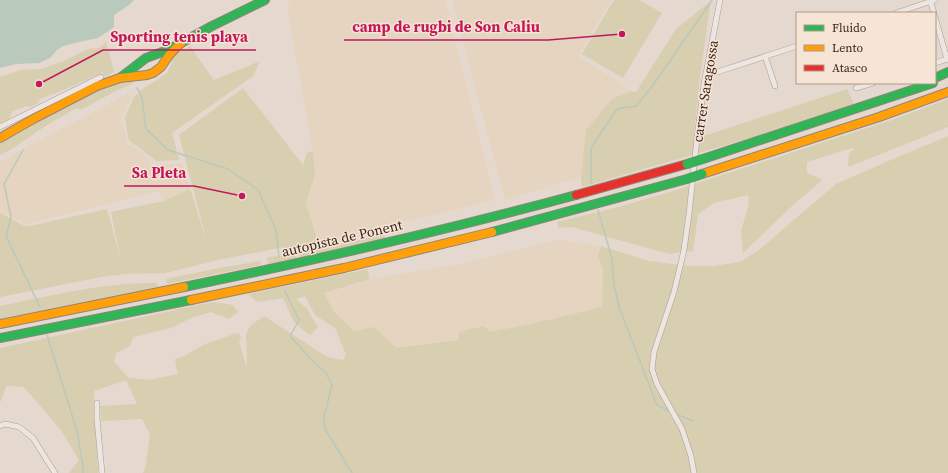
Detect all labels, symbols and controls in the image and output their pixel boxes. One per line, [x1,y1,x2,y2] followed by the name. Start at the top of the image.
[796,12,936,84] legend
[344,13,548,40] callout: camp de rugbi de Son Caliu
[352,16,540,37] text: camp de rugbi de Son Caliu
[832,20,867,36] text: Fluido
[103,23,256,50] callout: Sporting tenis playa
[110,26,249,47] text: Sporting tenis playa
[687,38,723,143] street label: carrer Saragossa
[832,40,863,56] text: Lento
[832,60,868,76] text: Atasco
[124,159,194,186] callout: Sa Pleta
[132,162,187,183] text: Sa Pleta
[280,214,405,262] street label: autopista de Ponent

